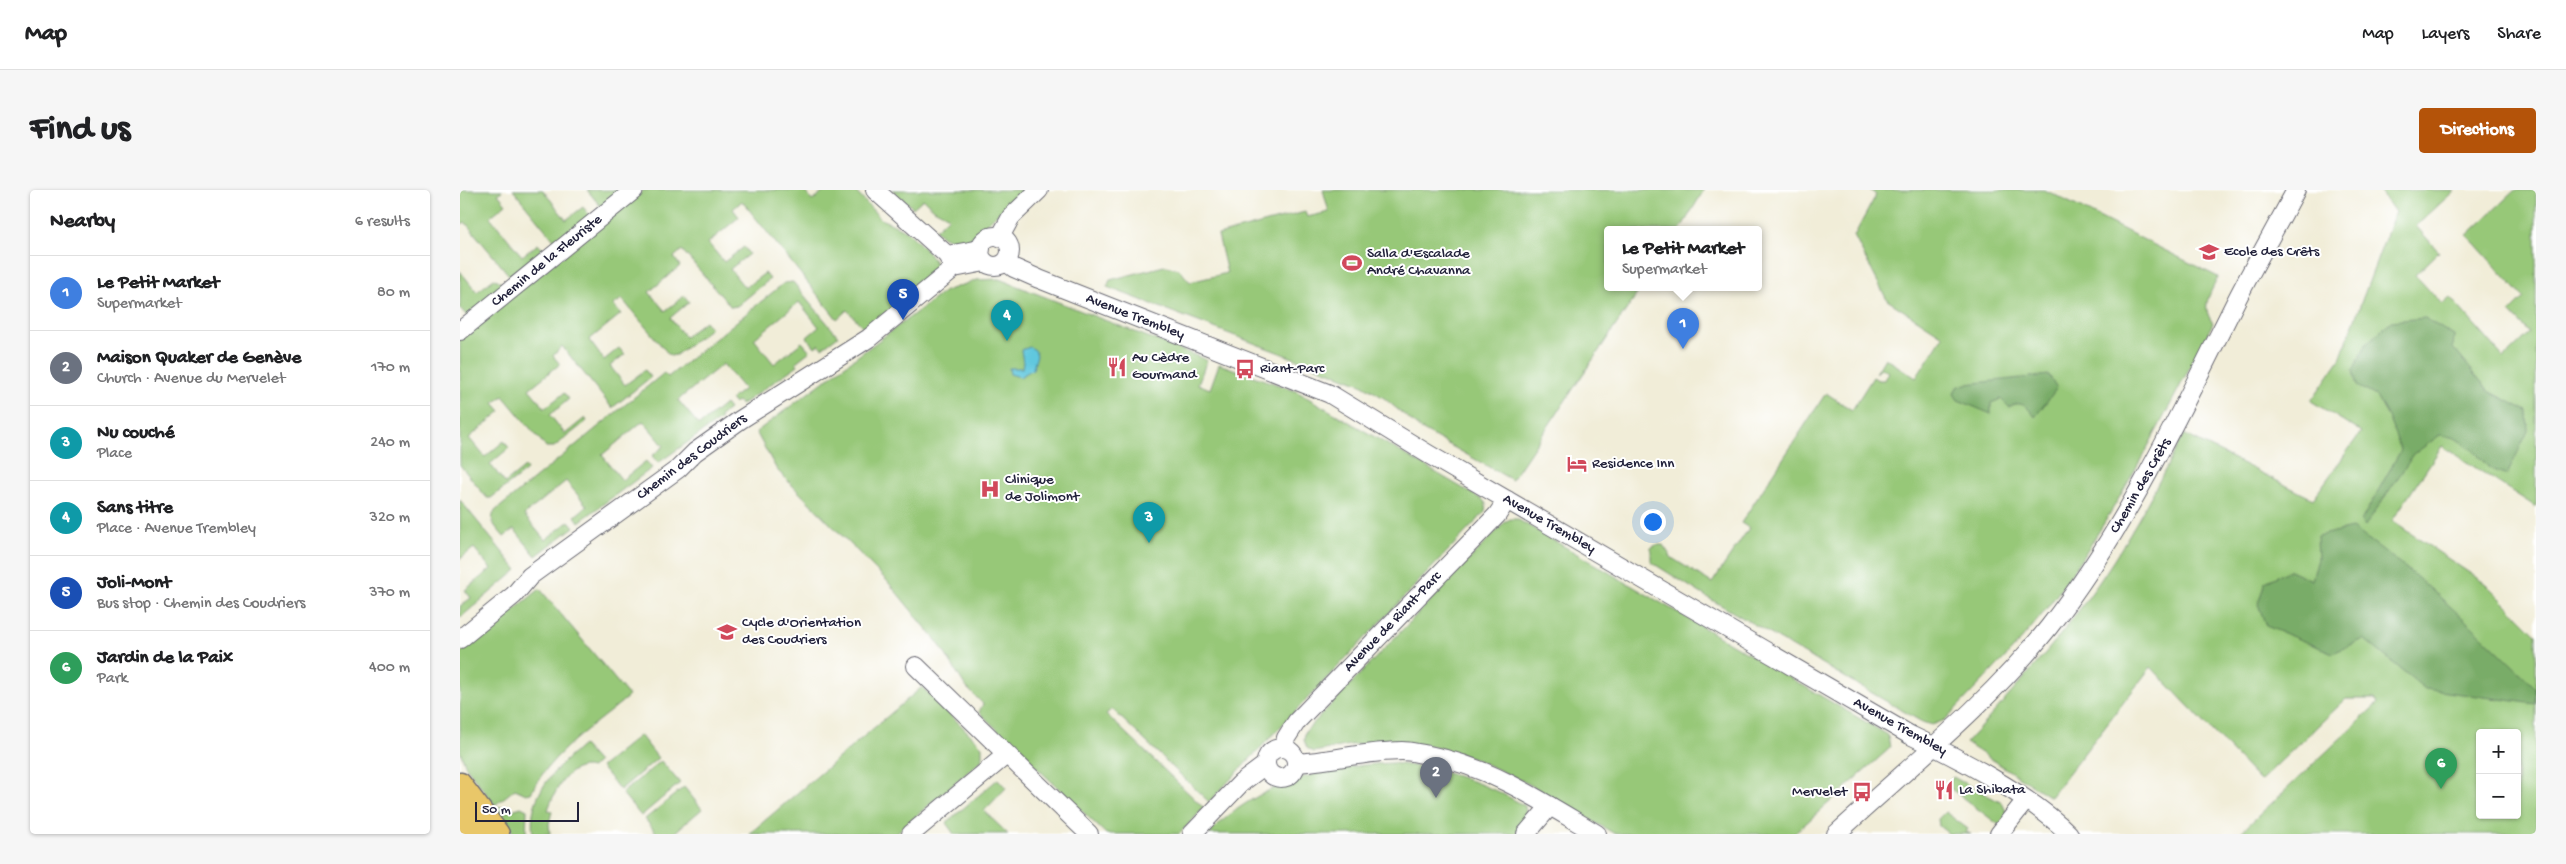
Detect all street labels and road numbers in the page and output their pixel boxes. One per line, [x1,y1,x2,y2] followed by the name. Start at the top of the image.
[488,211,606,311] street label: Chemin de la Fleuriste
[1083,290,1188,344] street label: Avenue Trembley
[633,410,751,504] street label: Chemin des Coudriers
[2106,435,2176,537] street label: Chemin des Crêts
[1499,490,1599,558] street label: Avenue Trembley
[1340,567,1446,676] street label: Avenue de Riant-Parc
[1850,694,1951,760] street label: Avenue Trembley

